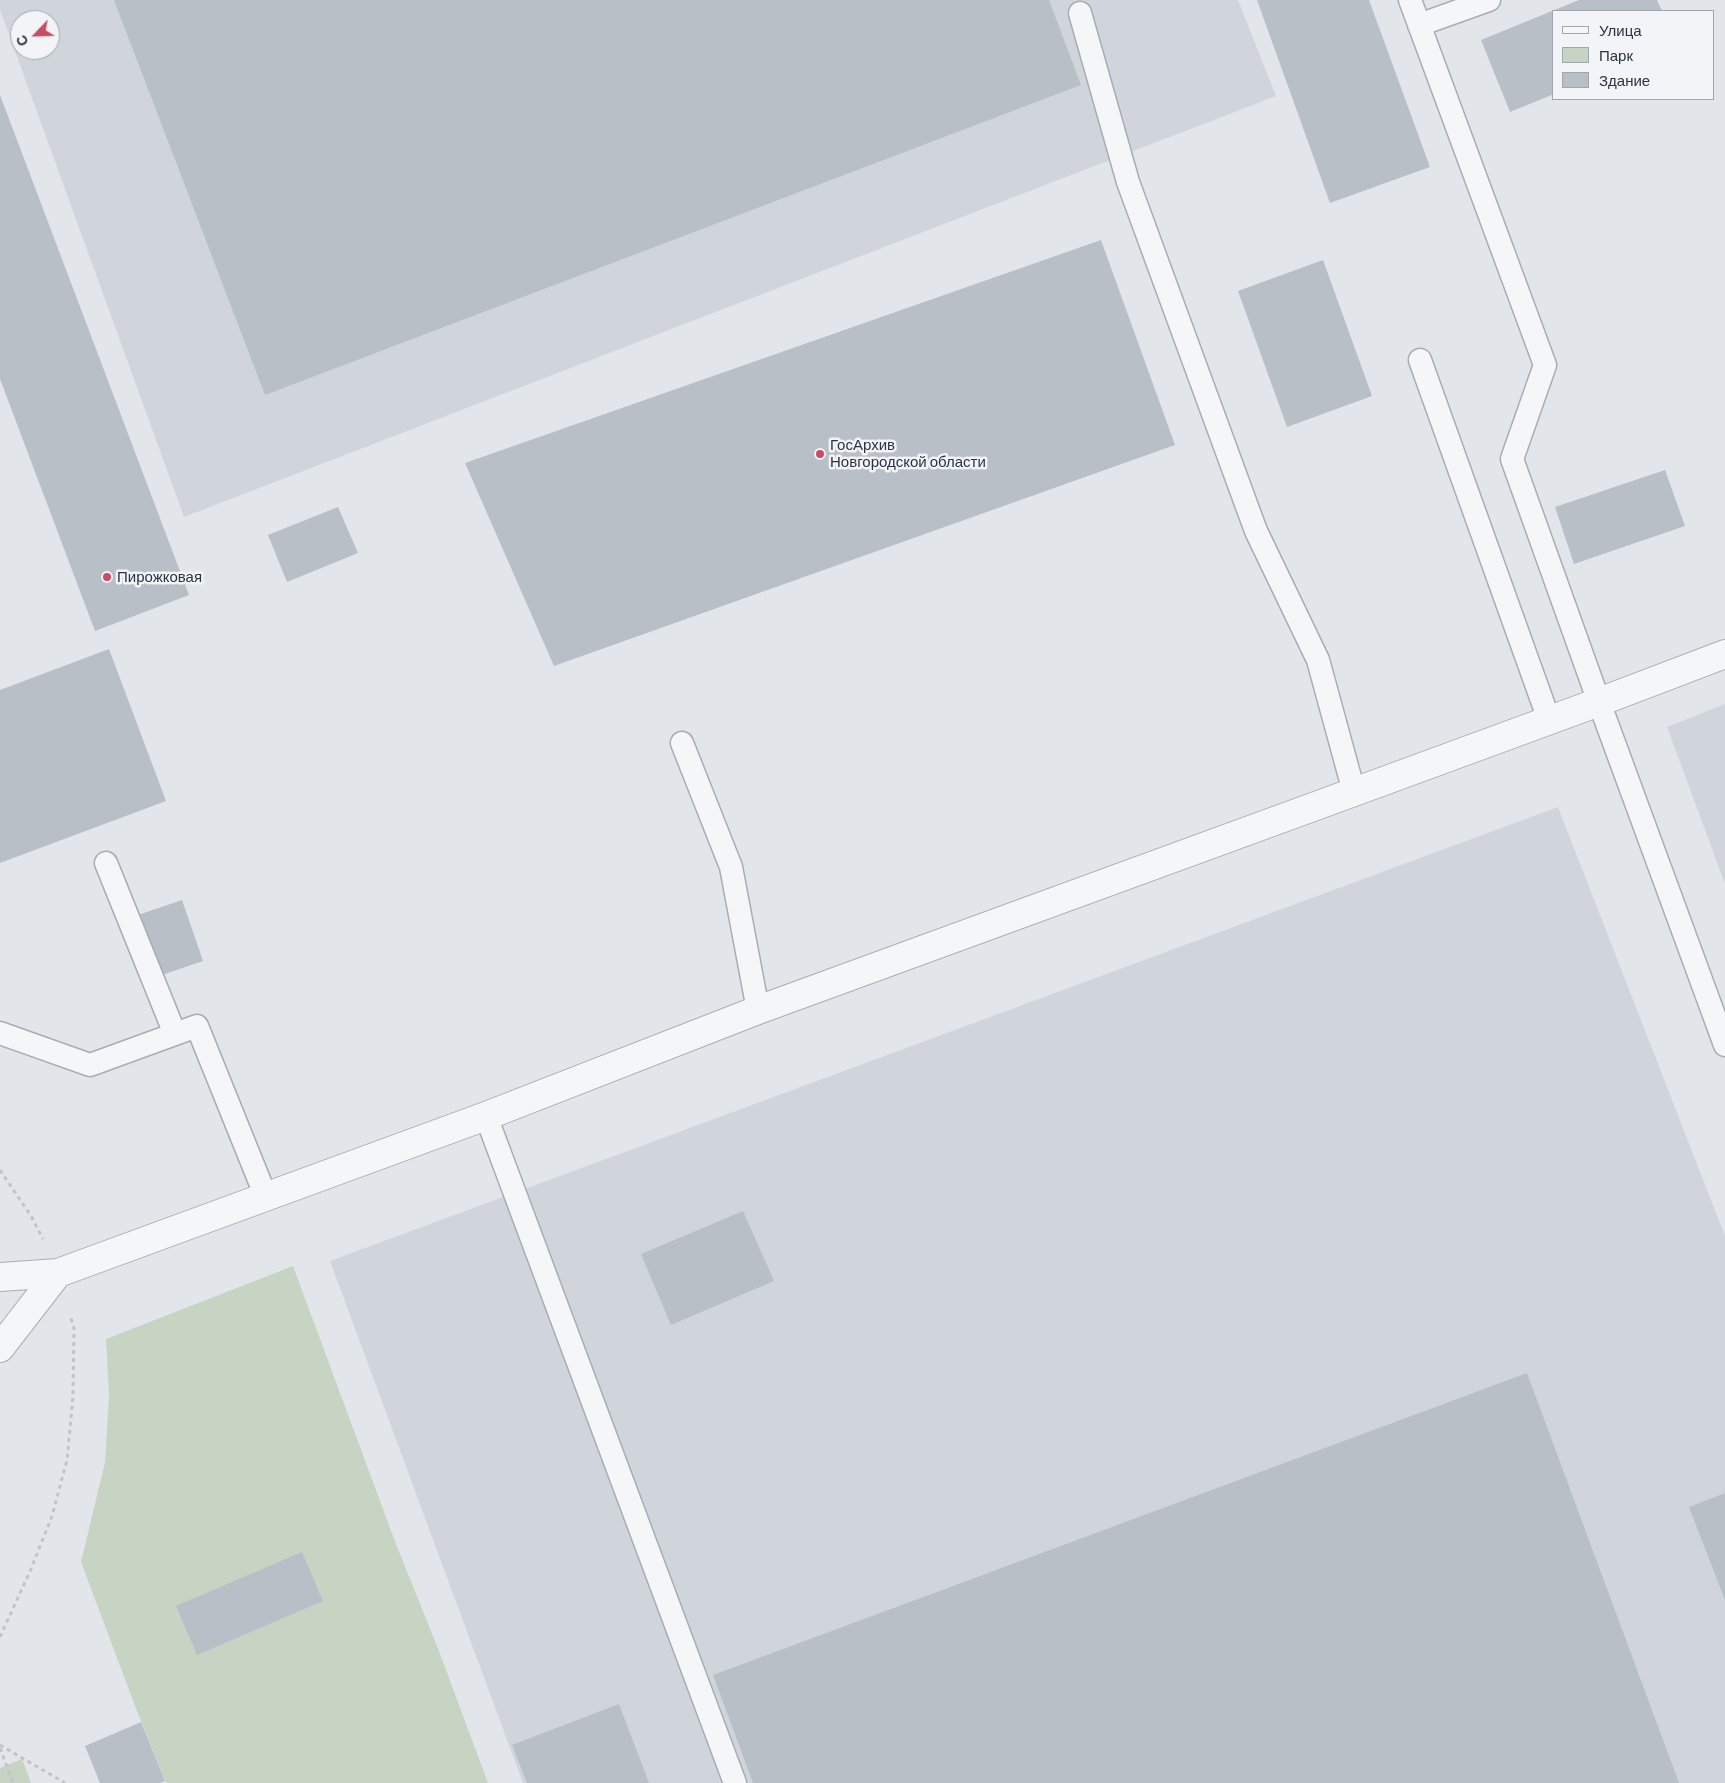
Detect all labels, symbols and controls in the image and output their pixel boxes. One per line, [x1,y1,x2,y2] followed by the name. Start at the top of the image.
[10,10,60,60] north arrow
[1552,10,1715,100] legend
[1599,21,1642,39] text: Улица
[12,33,32,49] text: С
[1599,46,1633,64] text: Парк
[1599,71,1650,89] text: Здание
[830,436,986,471] place label: ГосАрхив Новгородской области
[814,448,826,460] marker: ГосАрхив Новгородской области
[117,568,202,586] place label: Пирожковая
[101,571,113,583] marker: Пирожковая

